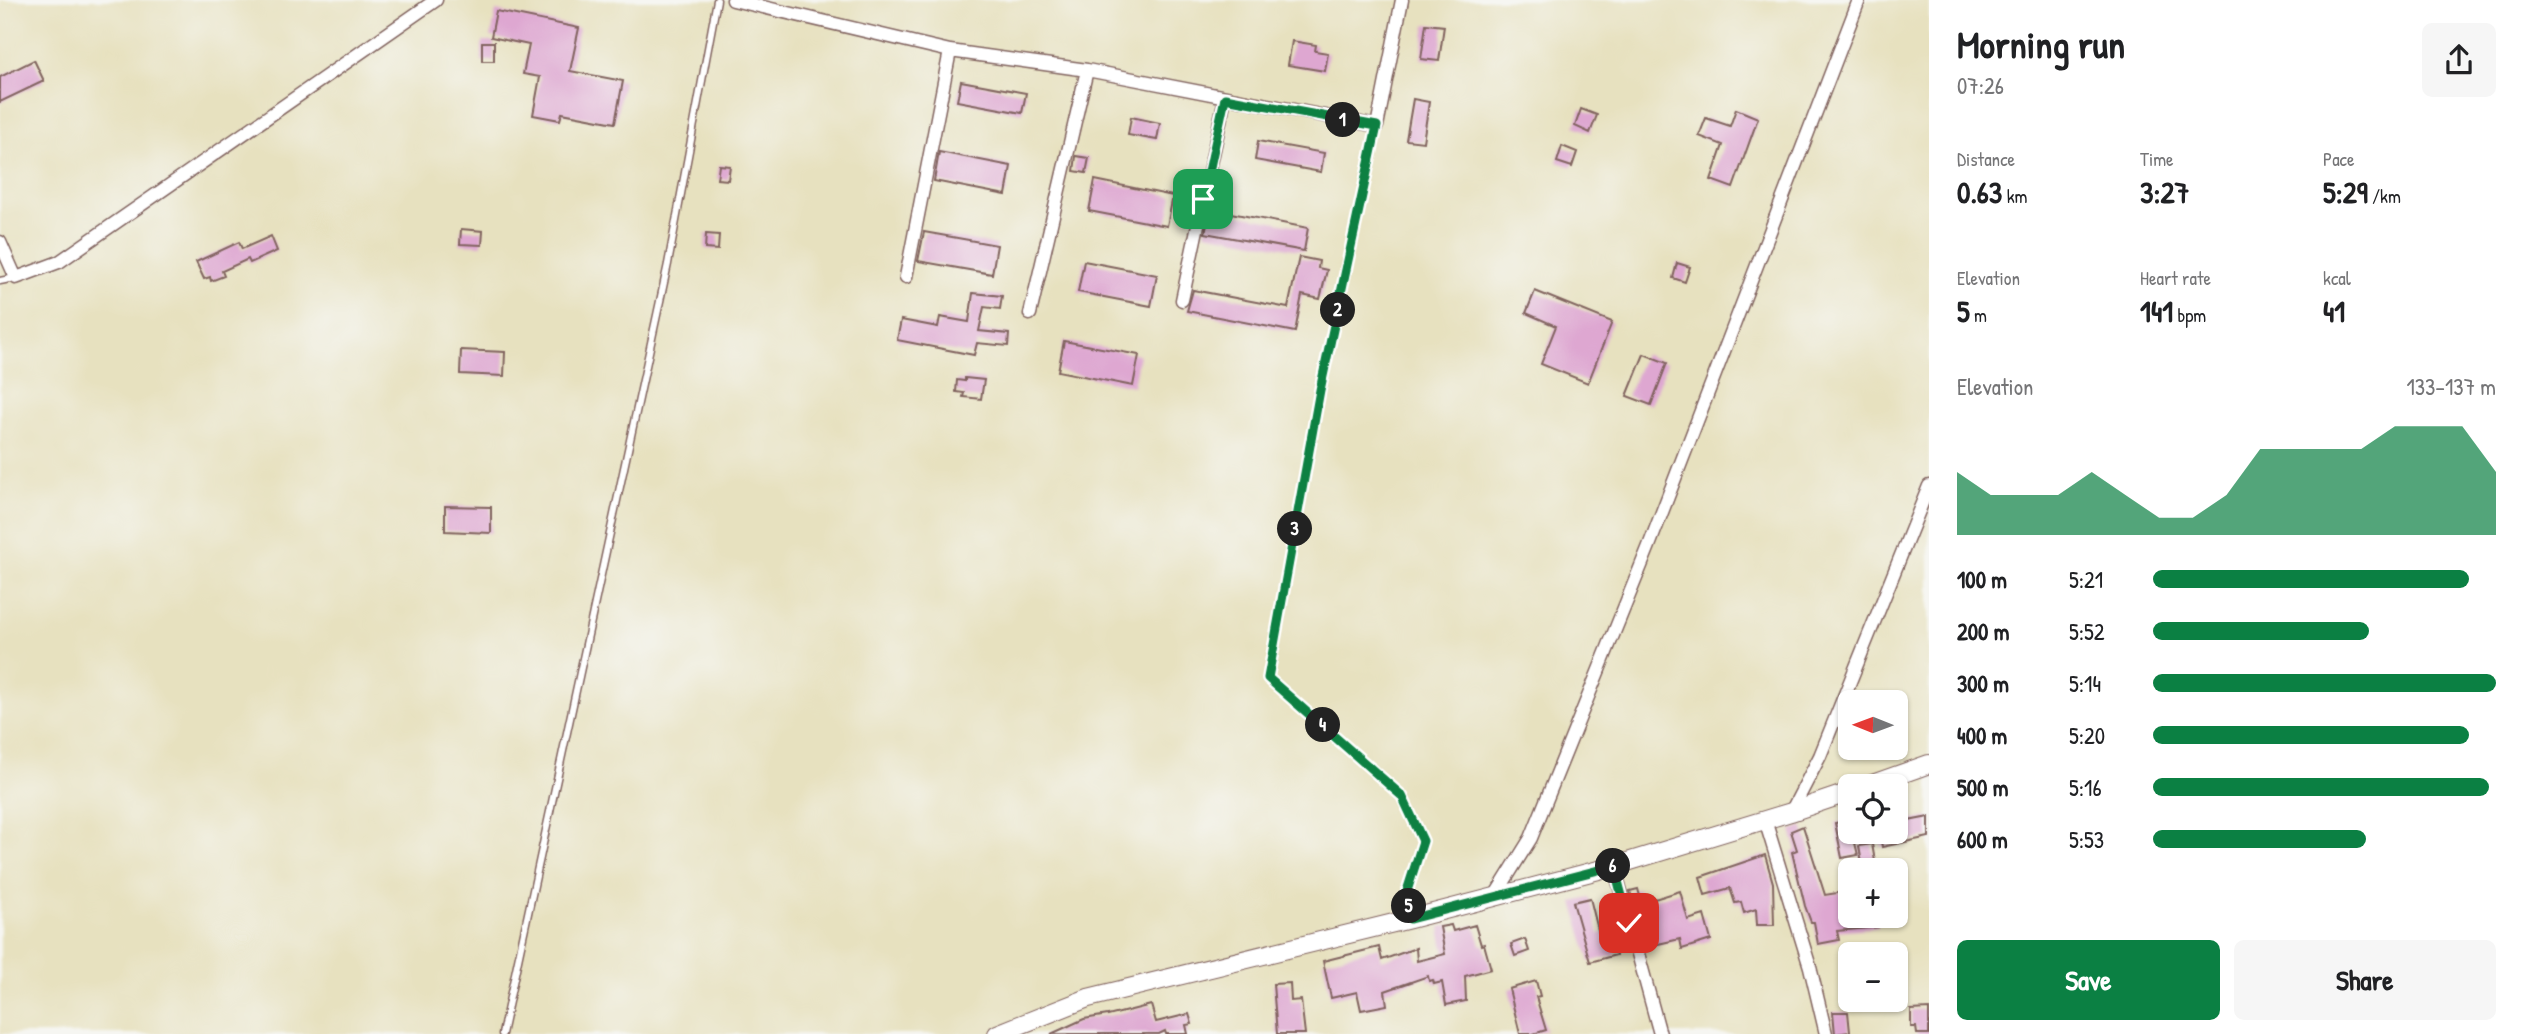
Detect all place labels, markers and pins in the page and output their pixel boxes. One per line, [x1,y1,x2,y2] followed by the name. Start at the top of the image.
[1326,102,1360,138] pin: 1
[1173,169,1233,229] pin
[1320,292,1356,328] pin: 2
[1278,512,1312,546] pin: 3
[1306,708,1340,742] pin: 4
[1596,848,1630,884] pin: 6
[1392,888,1426,923] pin: 5
[1599,893,1659,953] pin

